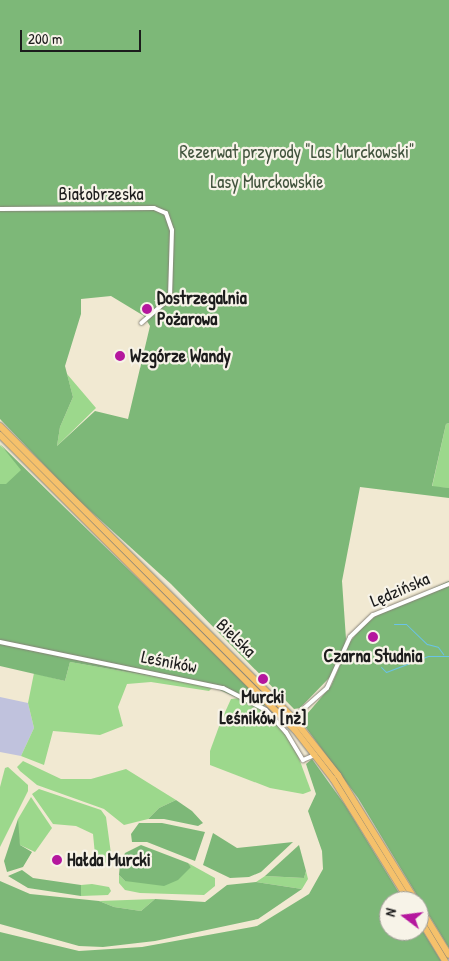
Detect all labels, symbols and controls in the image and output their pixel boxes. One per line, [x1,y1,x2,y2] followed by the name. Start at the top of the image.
[22,20,144,52] scale bar
[28,28,62,49] text: 200 m
[180,141,414,163] park label: Rezerwat przyrody "Las Murckowski"
[211,171,323,193] park label: Lasy Murckowskie
[59,183,143,205] street label: Białobrzeska
[157,288,247,330] place label: Dostrzegalnia Pożarowa
[141,303,153,315] marker: Dostrzegalnia Pożarowa
[130,345,231,367] place label: Wzgórze Wandy
[114,350,126,362] marker: Wzgórze Wandy
[367,568,433,612] street label: Lędzińska
[212,614,260,662] street label: Bielska
[367,631,379,643] marker: Czarna Studnia
[324,645,422,667] place label: Czarna Studnia
[139,646,199,678] street label: Leśników
[257,673,269,685] marker: Murcki Leśników [nż]
[220,687,306,730] place label: Murcki Leśników [nż]
[67,849,151,871] place label: Hałda Murcki
[51,854,63,866] marker: Hałda Murcki
[379,891,429,941] north arrow
[380,906,400,918] text: N

